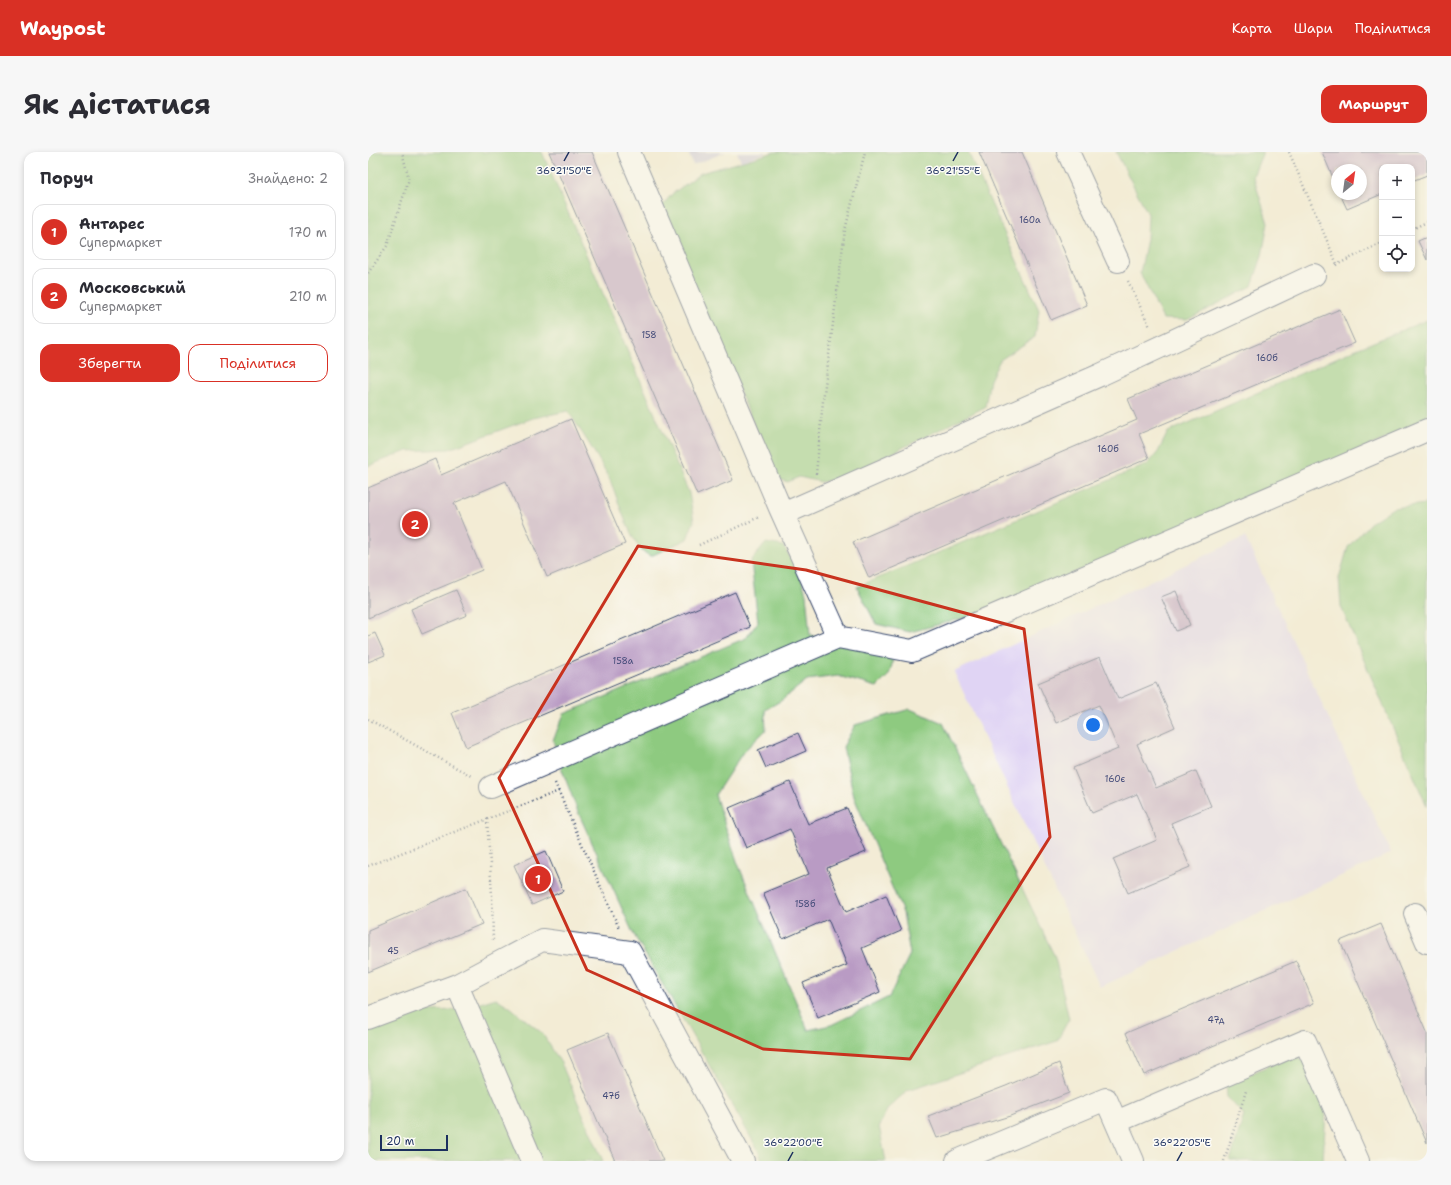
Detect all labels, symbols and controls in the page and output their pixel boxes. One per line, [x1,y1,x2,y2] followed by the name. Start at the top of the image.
[20,16,105,41] text: Waypost
[1232,19,1272,37] text: Карта
[1294,19,1333,37] text: Шари
[1355,19,1431,37] text: Поділитися
[24,85,211,123] text: Як дістатися
[1321,85,1427,123] button: Маршрут
[536,164,592,177] text: 36°21'50"E
[926,164,980,177] text: 36°21'55"E
[1331,164,1367,200] north arrow
[1379,164,1415,272] map controls
[1379,164,1415,200] button: +
[40,167,93,189] text: Поруч
[248,170,328,187] text: Знайдено: 2
[1379,200,1415,236] button: −
[79,214,145,234] text: Антарес
[1019,214,1041,226] house number: 160а
[51,224,57,241] text: 1
[289,224,327,241] text: 170 m
[79,234,162,251] text: Супермаркет
[1379,236,1415,272] button: locate
[79,278,186,298] text: Московський
[49,288,59,305] text: 2
[289,288,327,305] text: 210 m
[79,298,162,315] text: Супермаркет
[641,329,657,341] house number: 158
[40,344,180,382] button: Зберегти
[188,344,328,382] button: Поділитися
[1256,352,1278,364] house number: 160б
[1097,443,1119,455] house number: 160б
[402,509,428,539] pin: 2
[613,655,634,667] house number: 158а
[1083,715,1103,735] your location
[1105,773,1126,785] house number: 160є
[525,864,551,894] pin: 1
[795,898,816,910] house number: 158б
[387,945,399,957] house number: 45
[1208,1014,1225,1026] house number: 47д
[602,1090,620,1102] house number: 47б
[380,1133,448,1152] scale bar
[386,1134,414,1149] text: 20 m
[764,1136,822,1149] text: 36°22'00"E
[1153,1136,1211,1149] text: 36°22'05"E

